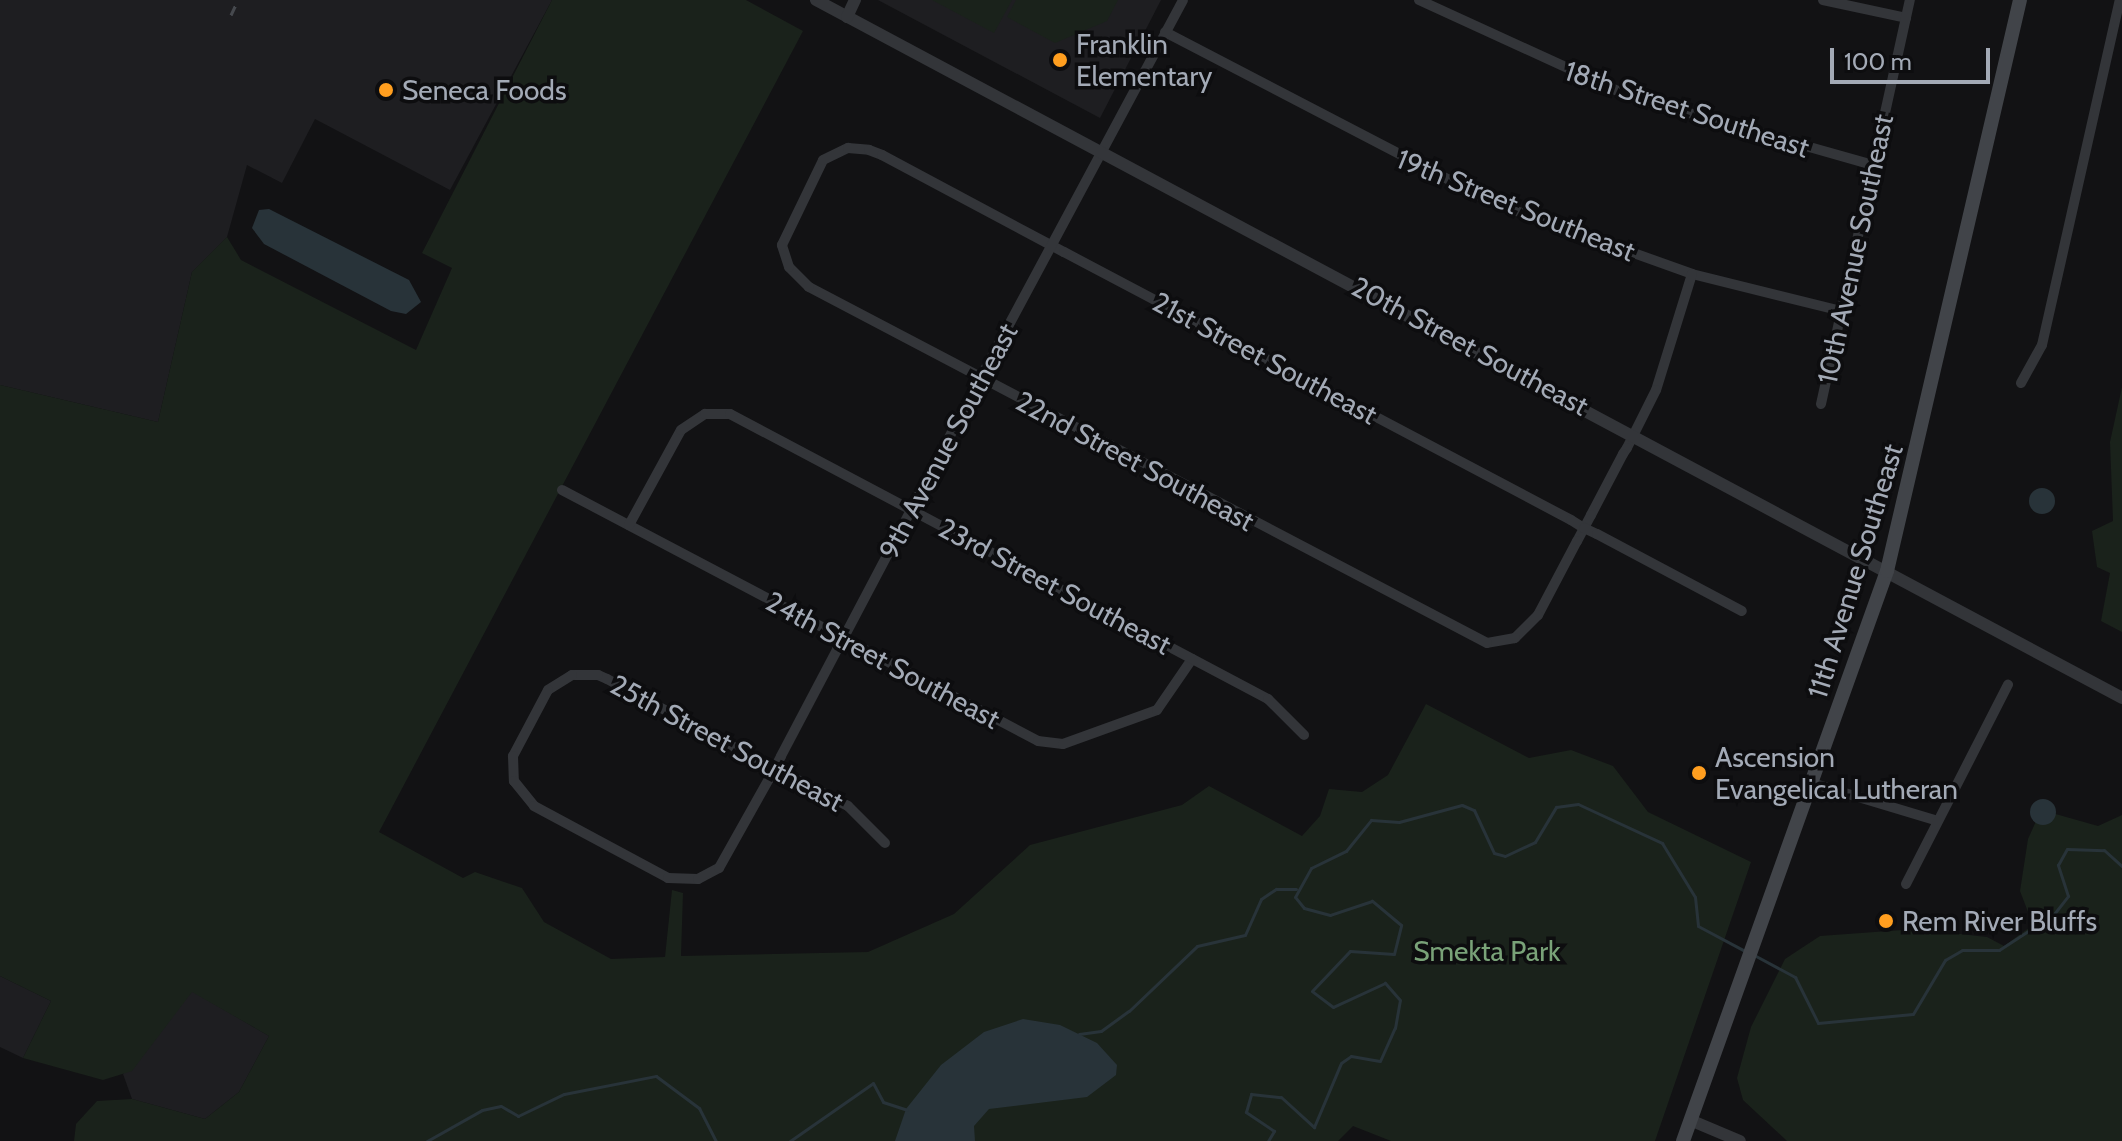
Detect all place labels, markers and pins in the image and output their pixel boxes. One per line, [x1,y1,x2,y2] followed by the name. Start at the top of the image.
[1076,27,1212,93] place label: Franklin Elementary
[1051,51,1069,69] marker: Franklin Elementary
[402,73,566,107] place label: Seneca Foods
[377,81,395,99] marker: Seneca Foods
[1715,740,1958,806] place label: Ascension Evangelical Lutheran
[1690,764,1708,782] marker: Ascension Evangelical Lutheran
[1902,904,2097,938] place label: Rem River Bluffs
[1877,912,1895,930] marker: Rem River Bluffs

